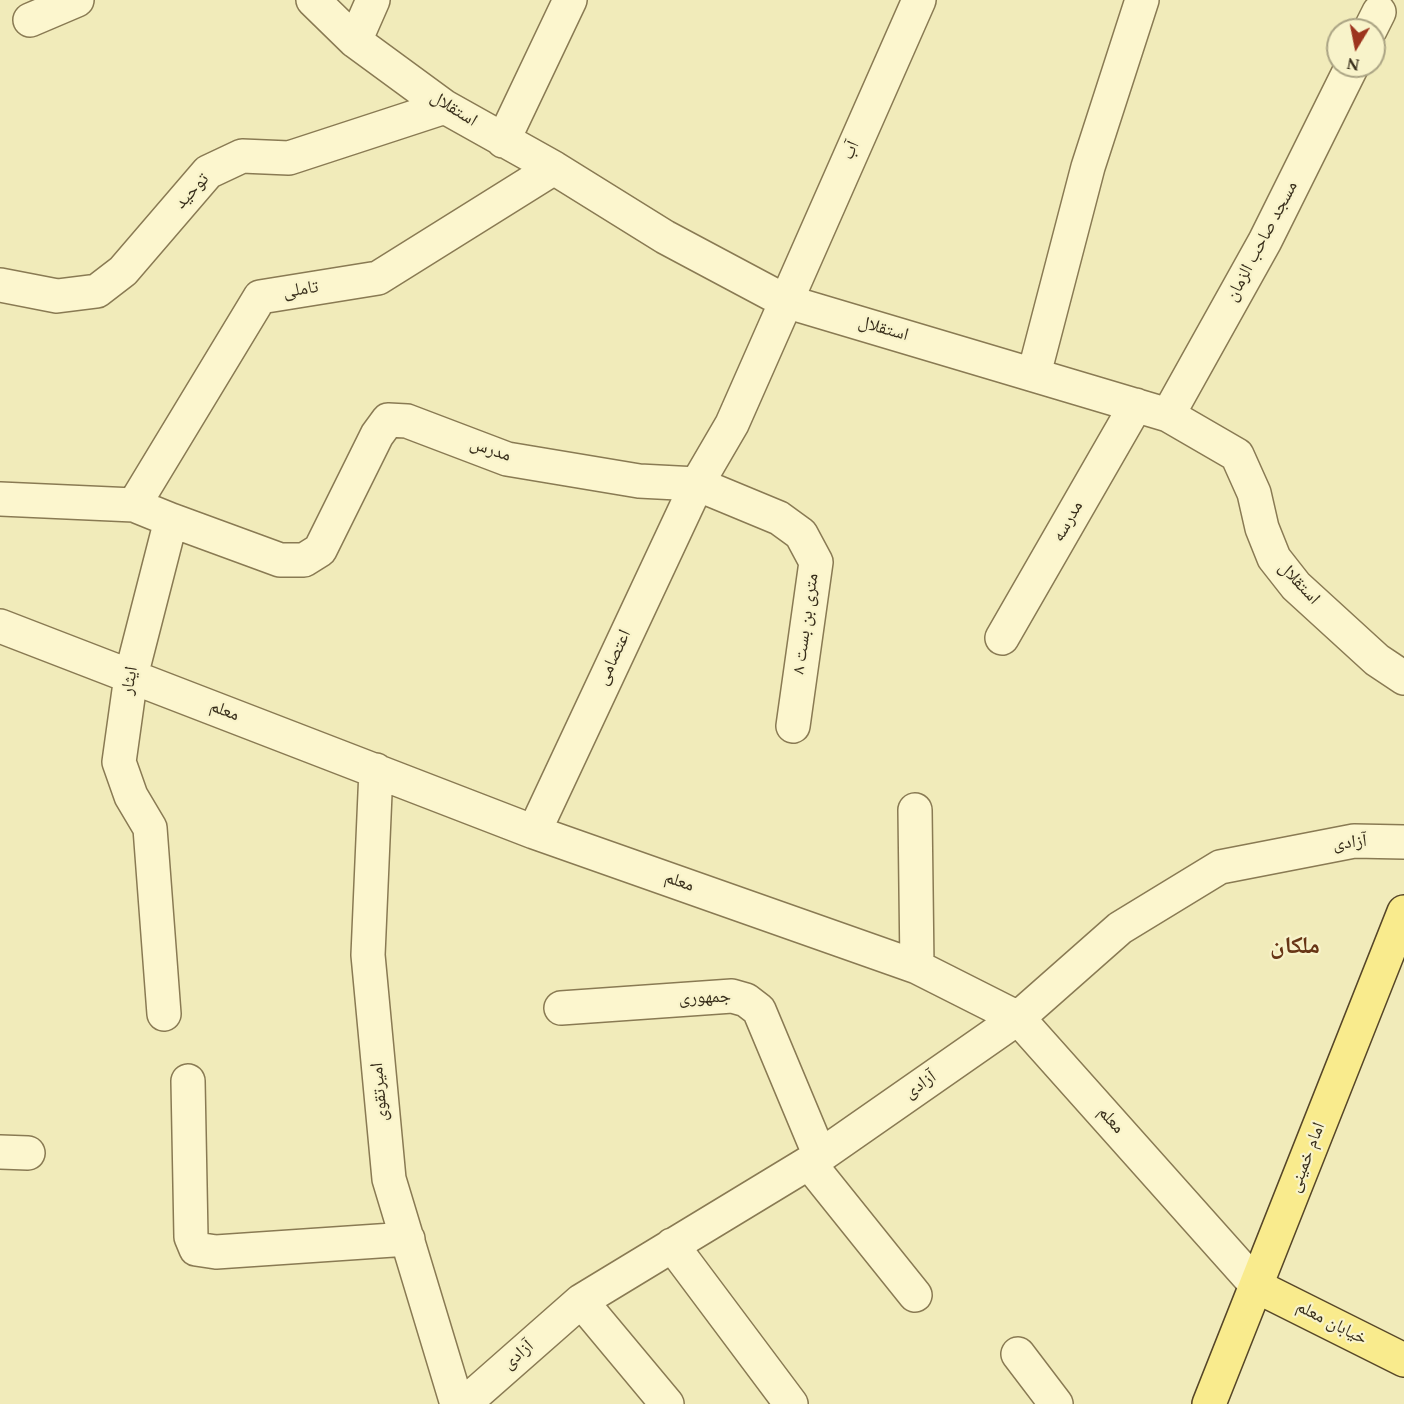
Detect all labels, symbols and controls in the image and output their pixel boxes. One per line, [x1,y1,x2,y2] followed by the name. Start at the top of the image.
[1326,18,1386,78] north arrow
[1345,51,1362,77] text: N
[426,87,480,133] street label: استقلال
[838,138,866,164] street label: آب
[171,170,215,214] street label: توحید
[1222,178,1304,306] street label: مسجد صاحب الزمان
[282,278,320,304] street label: تاملی
[855,313,911,347] street label: استقلال
[467,434,513,468] street label: مدرس
[1049,498,1089,546] street label: مدرسه
[1273,558,1323,610] street label: استقلال
[789,572,825,676] street label: ۸ متری بن بست
[593,627,637,689] street label: اعتصامی
[118,665,144,697] street label: ایثار
[206,697,242,727] street label: معلم
[1332,831,1368,857] street label: آزادی
[662,868,696,898] street label: معلم
[1270,934,1320,962] district label: ملکان
[679,987,731,1011] street label: جمهوری
[368,1062,394,1122] street label: امیرتقوی
[901,1067,941,1105] street label: آزادی
[1092,1103,1128,1139] street label: معلم
[1285,1120,1331,1196] street label: امام خمینی
[1292,1297,1370,1351] street label: خیابان معلم
[499,1337,539,1375] street label: آزادی

